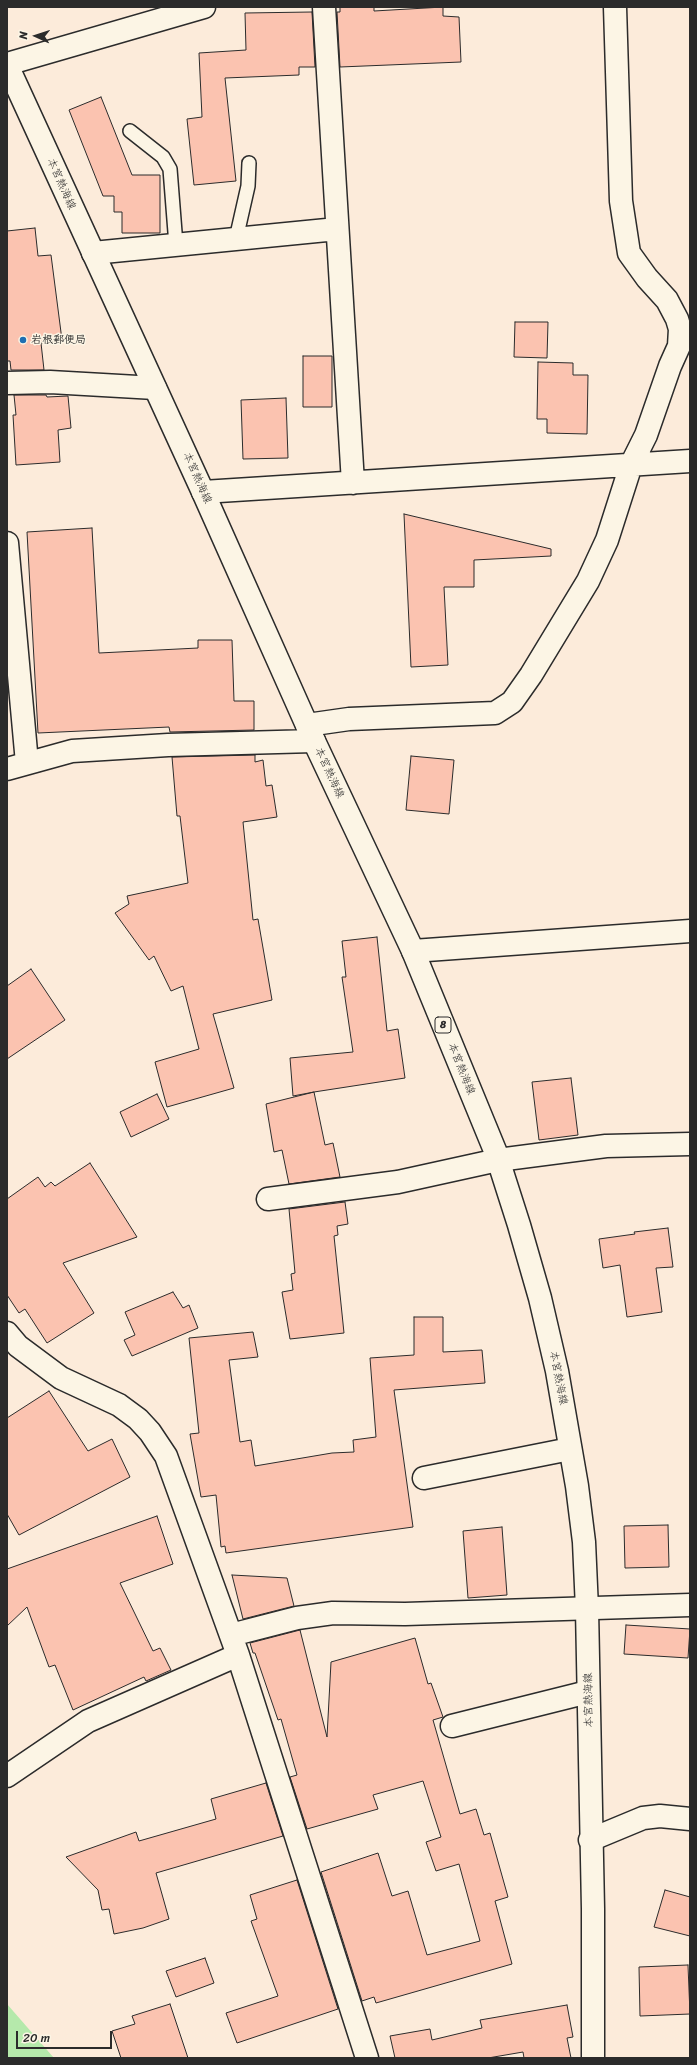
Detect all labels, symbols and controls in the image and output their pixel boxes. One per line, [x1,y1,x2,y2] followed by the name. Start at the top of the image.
[16,16,56,56] north arrow
[14,31,33,40] text: N
[44,156,78,212] street label: 本宮熱海線
[31,333,86,347] place label: 岩根郵便局
[18,335,28,345] marker: 岩根郵便局
[180,450,214,506] street label: 本宮熱海線
[311,745,347,801] street label: 本宮熱海線
[435,1017,451,1033] road number: 8
[445,1041,477,1097] street label: 本宮熱海線
[546,1350,570,1406] street label: 本宮熱海線
[582,1672,596,1728] street label: 本宮熱海線
[18,2023,114,2049] scale bar
[23,2027,50,2049] text: 20 m

